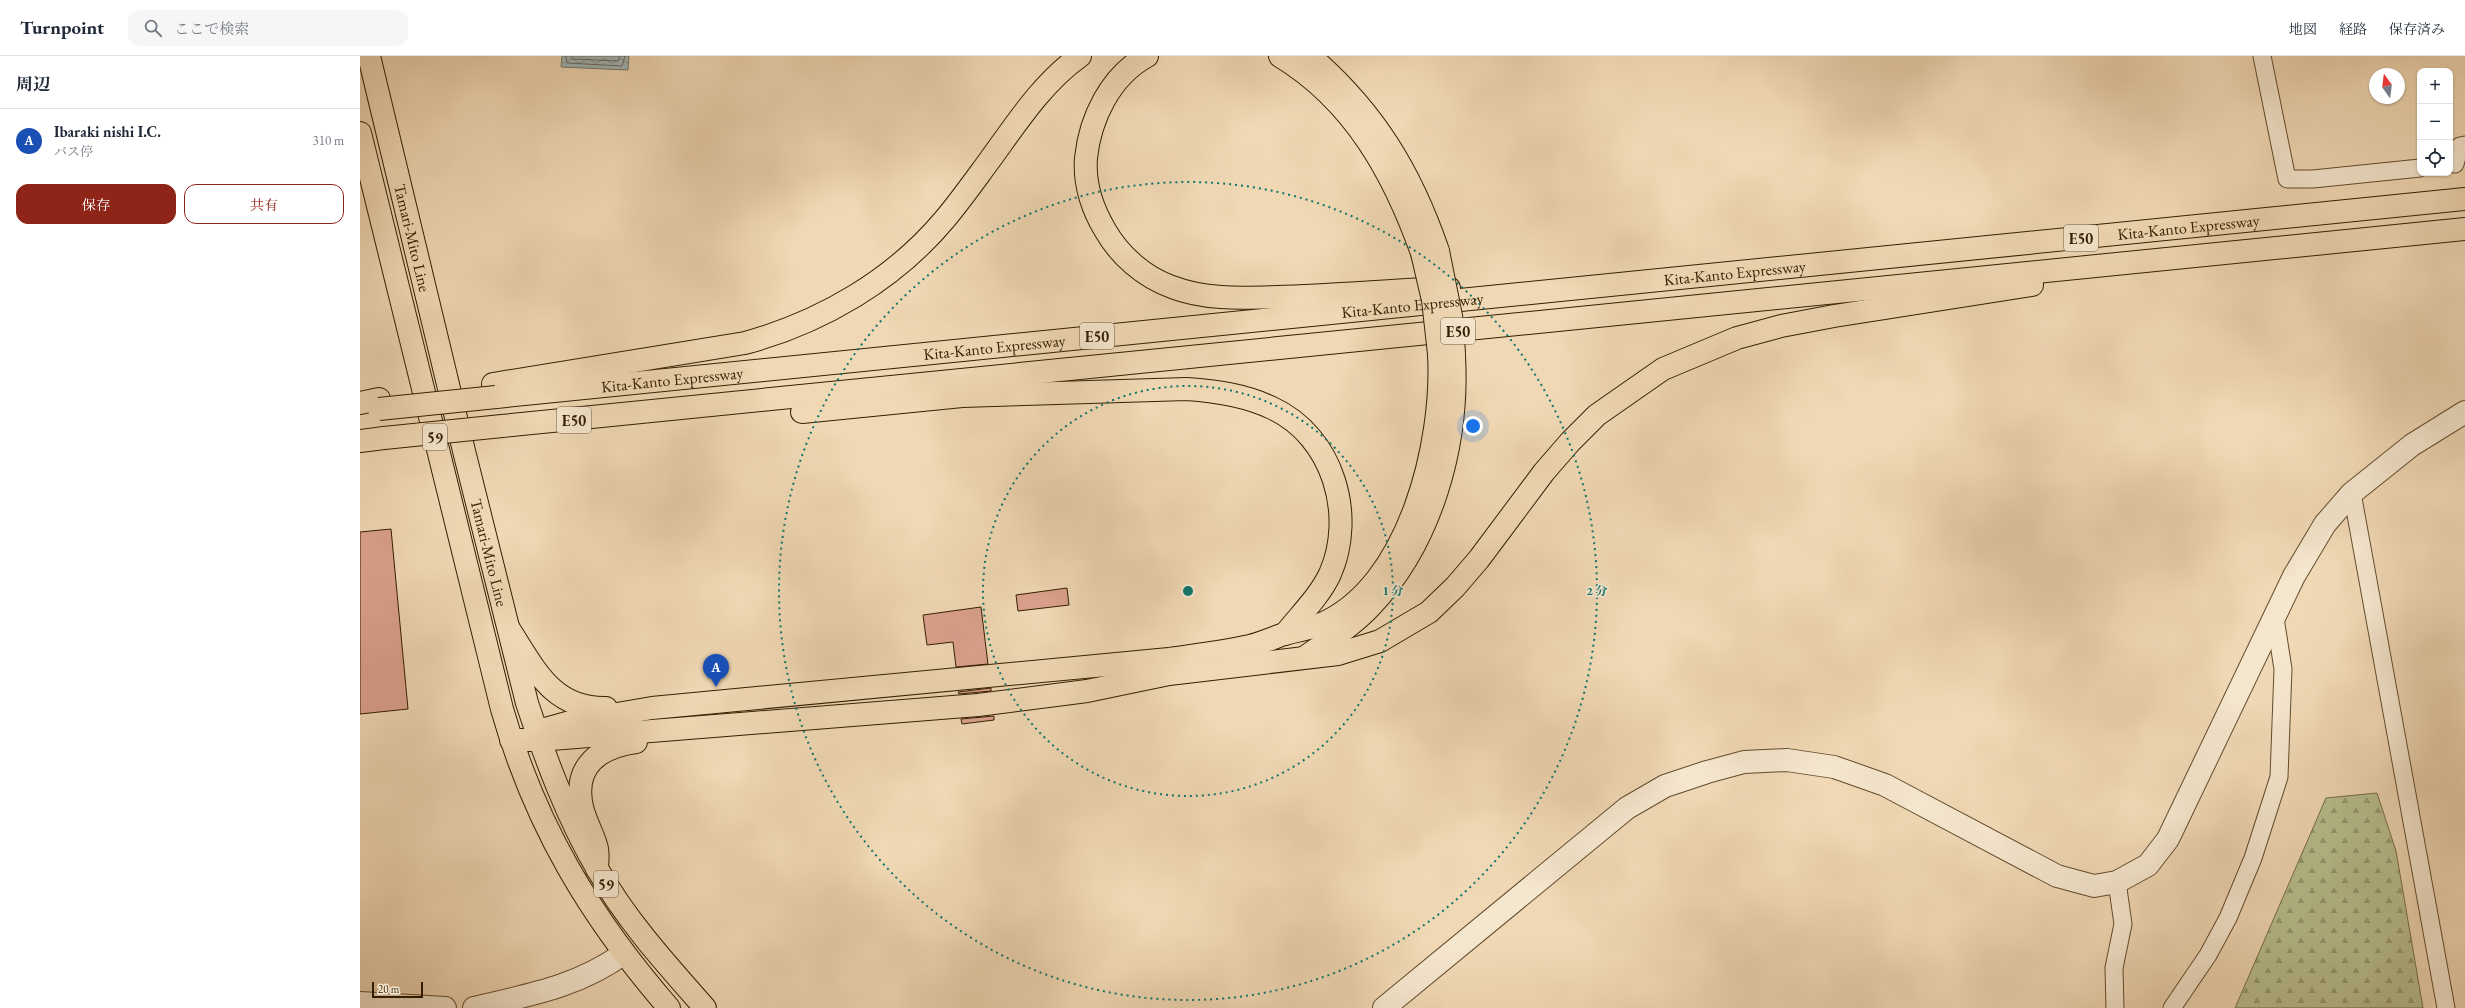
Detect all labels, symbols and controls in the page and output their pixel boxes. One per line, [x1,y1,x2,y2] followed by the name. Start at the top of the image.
[128,10,408,46] search box
[20,15,104,40] text: Turnpoint
[142,17,164,39] icon: search
[174,19,249,38] text: ここで検索
[2289,20,2317,38] text: 地図
[2339,20,2367,38] text: 経路
[2389,20,2445,38] text: 保存済み
[2369,68,2405,104] north arrow
[2417,68,2453,176] map controls
[2417,68,2453,104] button: +
[16,73,50,95] text: 周辺
[2417,104,2453,140] button: −
[54,122,161,141] text: Ibaraki nishi I.C.
[24,132,34,149] text: A
[313,132,344,149] text: 310 m
[2417,140,2453,176] button: locate
[54,143,93,160] text: バス停
[390,182,436,294] street label: Tamari-Mito Line
[16,184,176,224] button: 保存
[184,184,344,224] button: 共有
[2116,209,2261,244] street label: Kita-Kanto Expressway
[2064,225,2098,251] road number: E50
[1663,255,1808,290] street label: Kita-Kanto Expressway
[1340,287,1485,322] street label: Kita-Kanto Expressway
[1441,318,1475,344] road number: E50
[1080,323,1114,349] road number: E50
[922,329,1068,364] street label: Kita-Kanto Expressway
[600,362,745,397] street label: Kita-Kanto Expressway
[557,407,591,433] road number: E50
[1463,416,1483,436] your location
[423,424,447,450] road number: 59
[466,496,513,609] street label: Tamari-Mito Line
[1382,583,1404,599] text: 1 分
[1586,583,1608,599] text: 2 分
[1181,584,1195,598] centre of rings
[703,654,729,687] pin: A
[594,871,618,897] road number: 59
[372,980,423,999] scale bar
[378,982,399,996] text: 20 m

